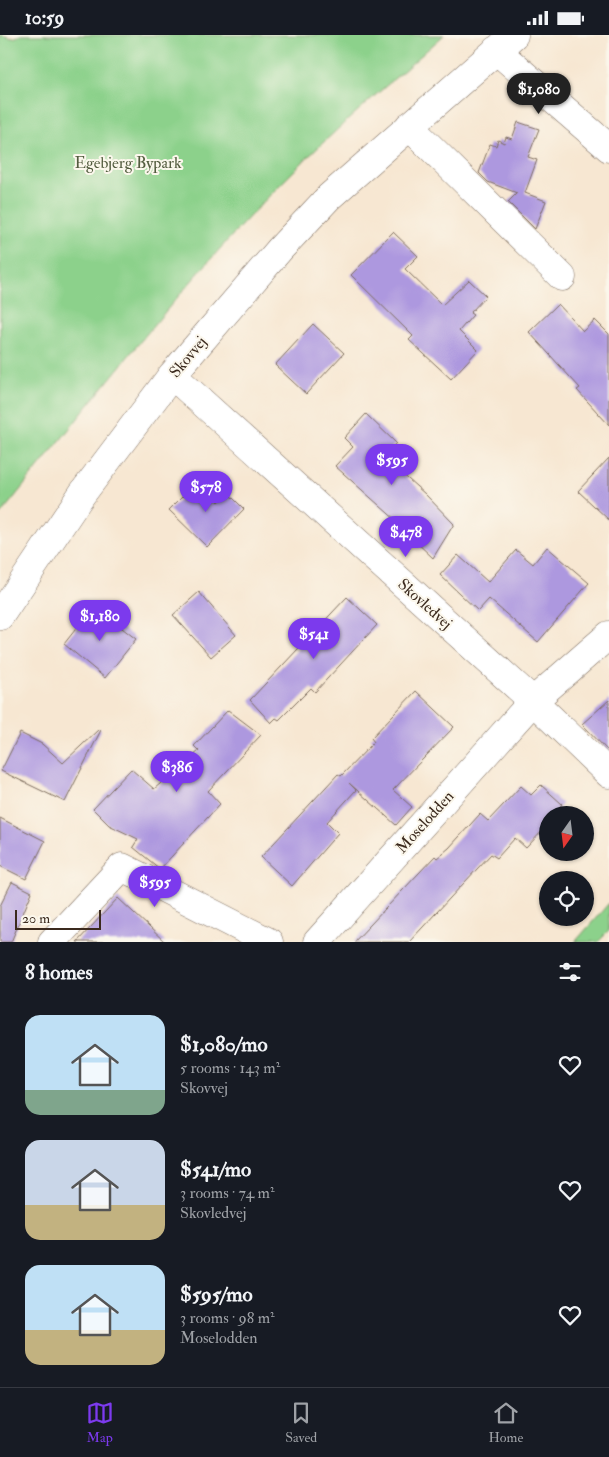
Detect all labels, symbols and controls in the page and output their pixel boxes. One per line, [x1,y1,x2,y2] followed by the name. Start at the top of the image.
[25,6,64,30] text: 10:59
[498,73,580,115] pin: $1,080
[518,79,560,99] text: $1,080
[74,153,182,174] park label: Egebjerg Bypark
[165,332,211,382] street label: Skovvej
[362,443,422,486] pin: $595
[376,450,408,470] text: $595
[176,471,236,513] pin: $578
[191,477,221,497] text: $578
[376,515,436,558] pin: $478
[390,522,422,542] text: $478
[394,574,456,634] street label: Skovledvej
[59,599,141,642] pin: $1,180
[80,606,120,626] text: $1,180
[284,617,344,660] pin: $541
[299,624,329,644] text: $541
[147,751,207,793] pin: $386
[162,757,192,777] text: $386
[392,787,458,857] street label: Moselodden
[539,806,594,861] north arrow
[539,806,594,926] map controls
[125,865,185,908] pin: $595
[539,871,594,926] button: locate
[139,872,171,892] text: $595
[15,907,101,930] scale bar
[22,910,50,927] text: 20 m
[556,958,584,986] icon: filters
[25,959,93,986] text: 8 homes
[180,1031,268,1058] text: $1,080/mo
[65,1035,125,1095] icon: home
[556,1051,584,1079] icon: heart
[180,1058,280,1078] text: 5 rooms · 143 m²
[180,1078,228,1098] text: Skovvej
[180,1156,251,1183] text: $541/mo
[65,1160,125,1220] icon: home
[556,1176,584,1204] icon: heart
[180,1183,274,1203] text: 3 rooms · 74 m²
[180,1203,246,1223] text: Skovledvej
[180,1281,253,1308] text: $595/mo
[65,1285,125,1345] icon: home
[556,1301,584,1329] icon: heart
[180,1308,275,1328] text: 3 rooms · 98 m²
[180,1328,257,1348] text: Moselodden
[86,1399,114,1446] tab: Map
[285,1399,317,1446] tab: Saved
[489,1399,523,1446] tab: Home

